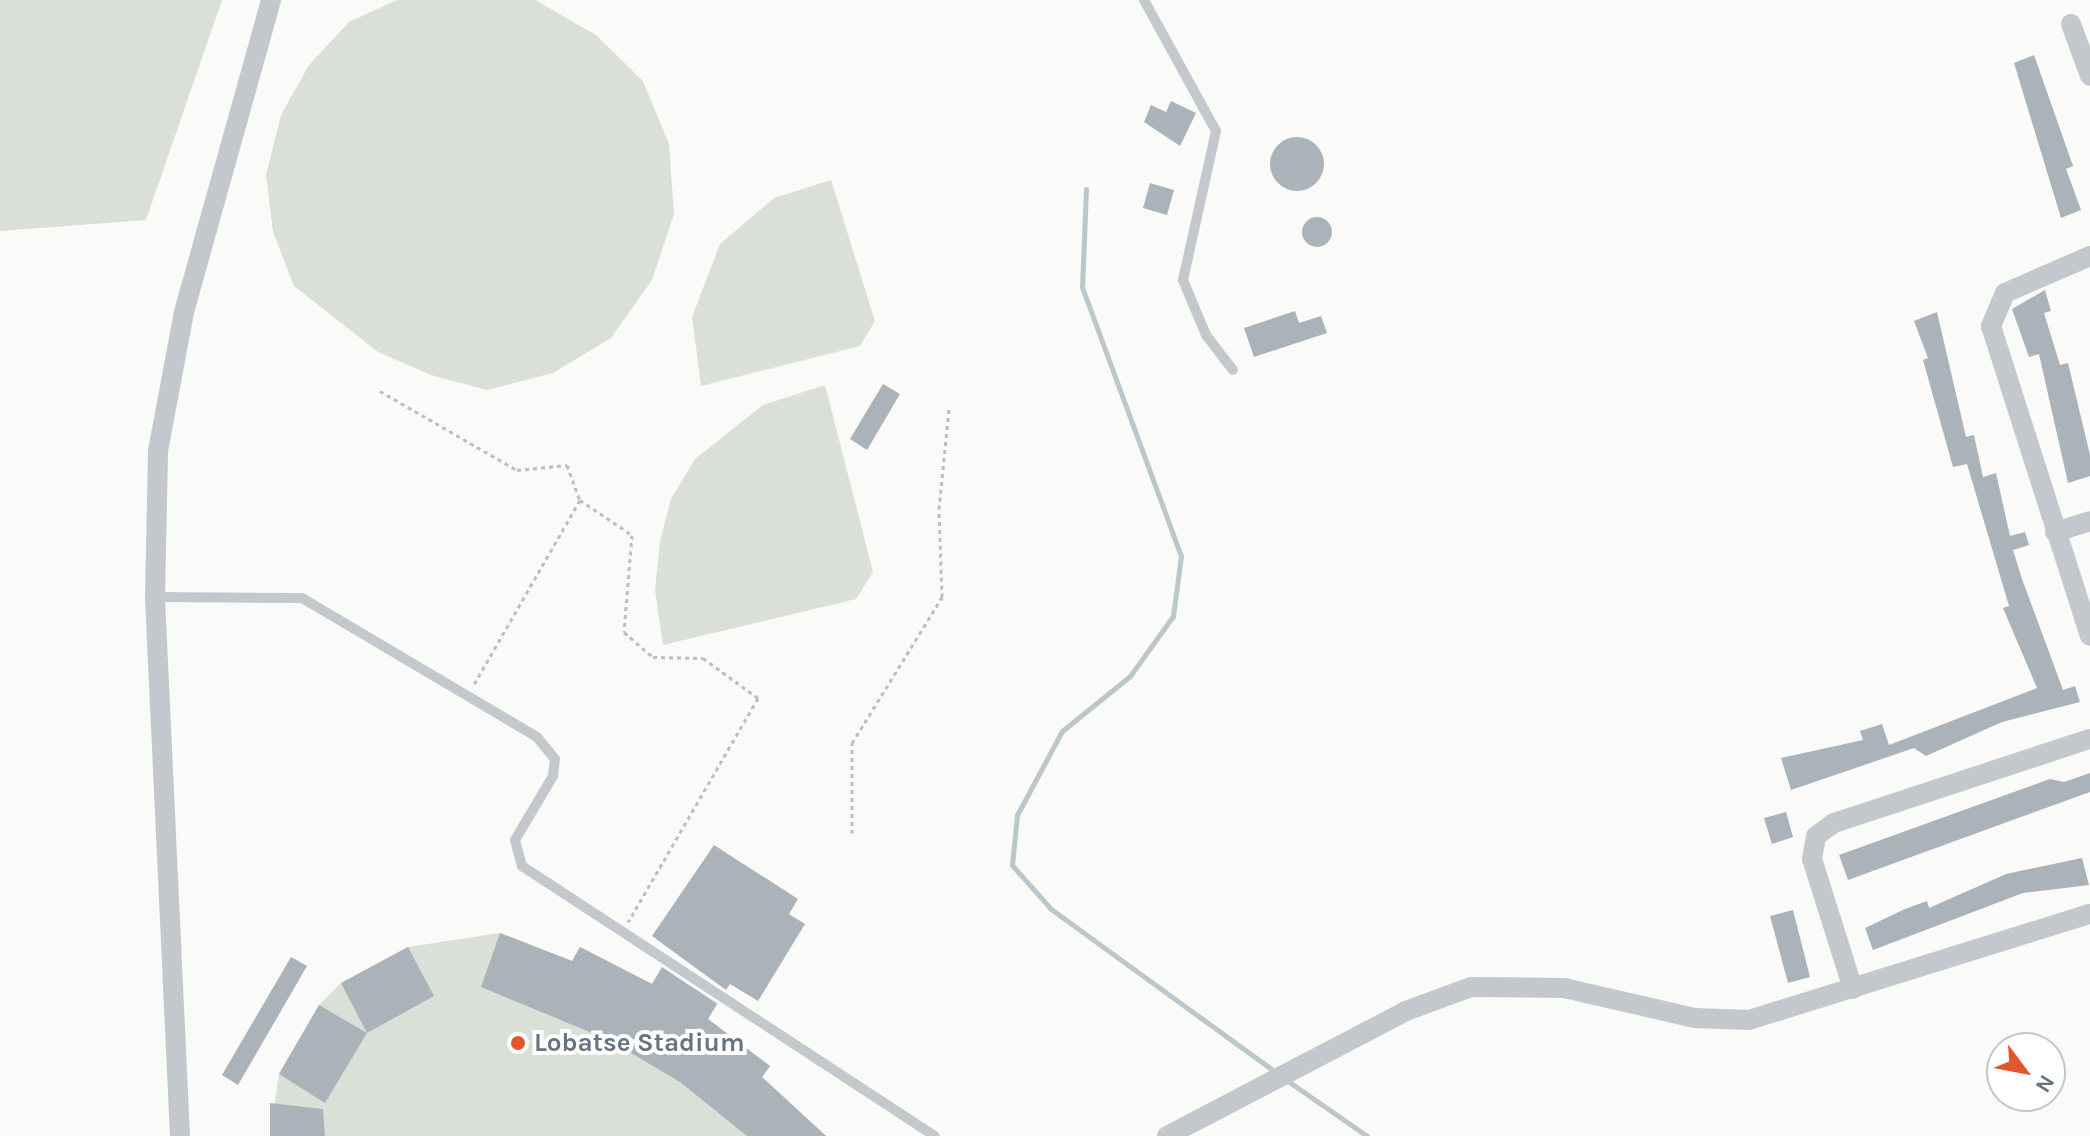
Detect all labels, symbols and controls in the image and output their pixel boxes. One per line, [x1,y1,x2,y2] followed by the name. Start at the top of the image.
[534,1027,745,1059] place label: Lobatse Stadium
[1986,1032,2066,1112] north arrow
[509,1034,527,1052] marker: Lobatse Stadium
[2029,1070,2060,1097] text: N

